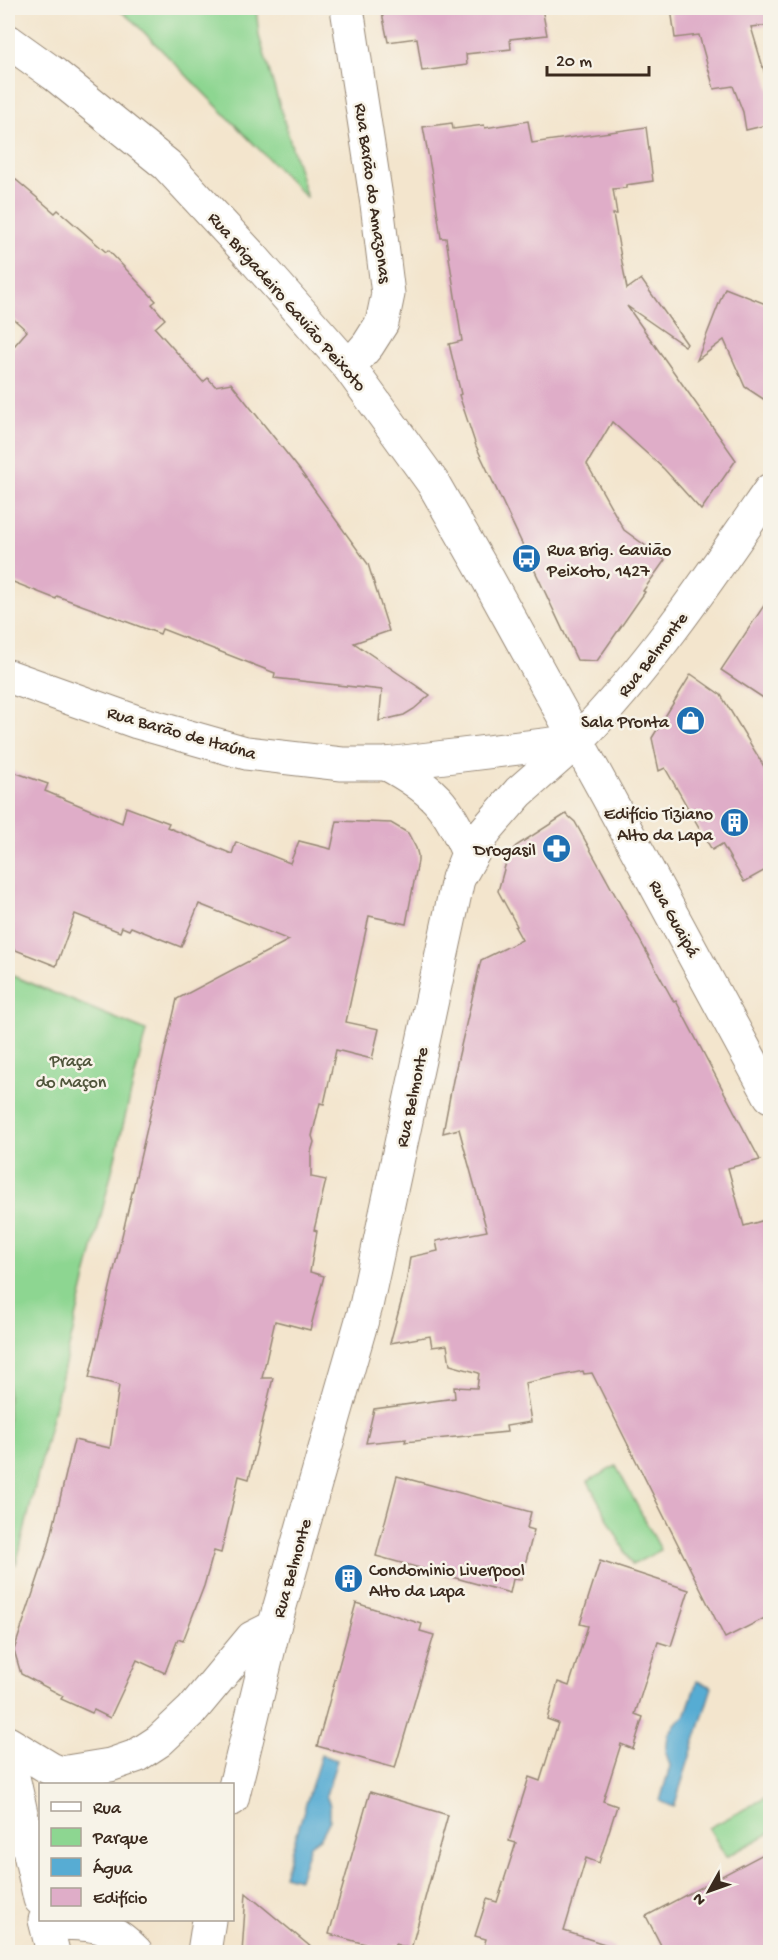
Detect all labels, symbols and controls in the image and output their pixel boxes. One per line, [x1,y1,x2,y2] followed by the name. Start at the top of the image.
[547,39,649,77] scale bar
[556,52,592,73] text: 20 m
[349,102,395,286] street label: Rua Barão do Amazonas
[202,209,370,397] street label: Rua Brigadeiro Gavião Peixoto
[546,541,671,583] place label: Rua Brig. Gavião Peixoto, 1427
[510,543,542,575] bus stop icon: Rua Brig. Gavião Peixoto, 1427
[614,608,694,702] street label: Rua Belmonte
[104,703,259,766] street label: Rua Barão de Itaúna
[674,705,706,737] shop icon: Sala Pronta
[581,713,670,734] place label: Sala Pronta
[604,805,714,847] place label: Edifício Tiziano Alto da Lapa
[718,807,750,839] building icon: Edifício Tiziano Alto da Lapa
[541,833,573,865] pharmacy icon: Drogasil
[473,841,536,862] place label: Drogasil
[643,877,703,962] street label: Rua Guaipá
[393,1045,434,1150] street label: Rua Belmonte
[36,1052,107,1094] park label: Praça do Maçon
[269,1516,318,1621] street label: Rua Belmonte
[369,1561,525,1603] place label: Condominio Liverpool Alto da Lapa
[332,1563,364,1595] building icon: Condominio Liverpool Alto da Lapa
[39,1783,234,1921] legend
[93,1799,122,1820] text: Rua
[92,1829,149,1850] text: Parque
[93,1858,133,1880] text: Água
[679,1861,739,1921] north arrow
[689,1888,711,1909] text: N
[93,1889,147,1910] text: Edifício

